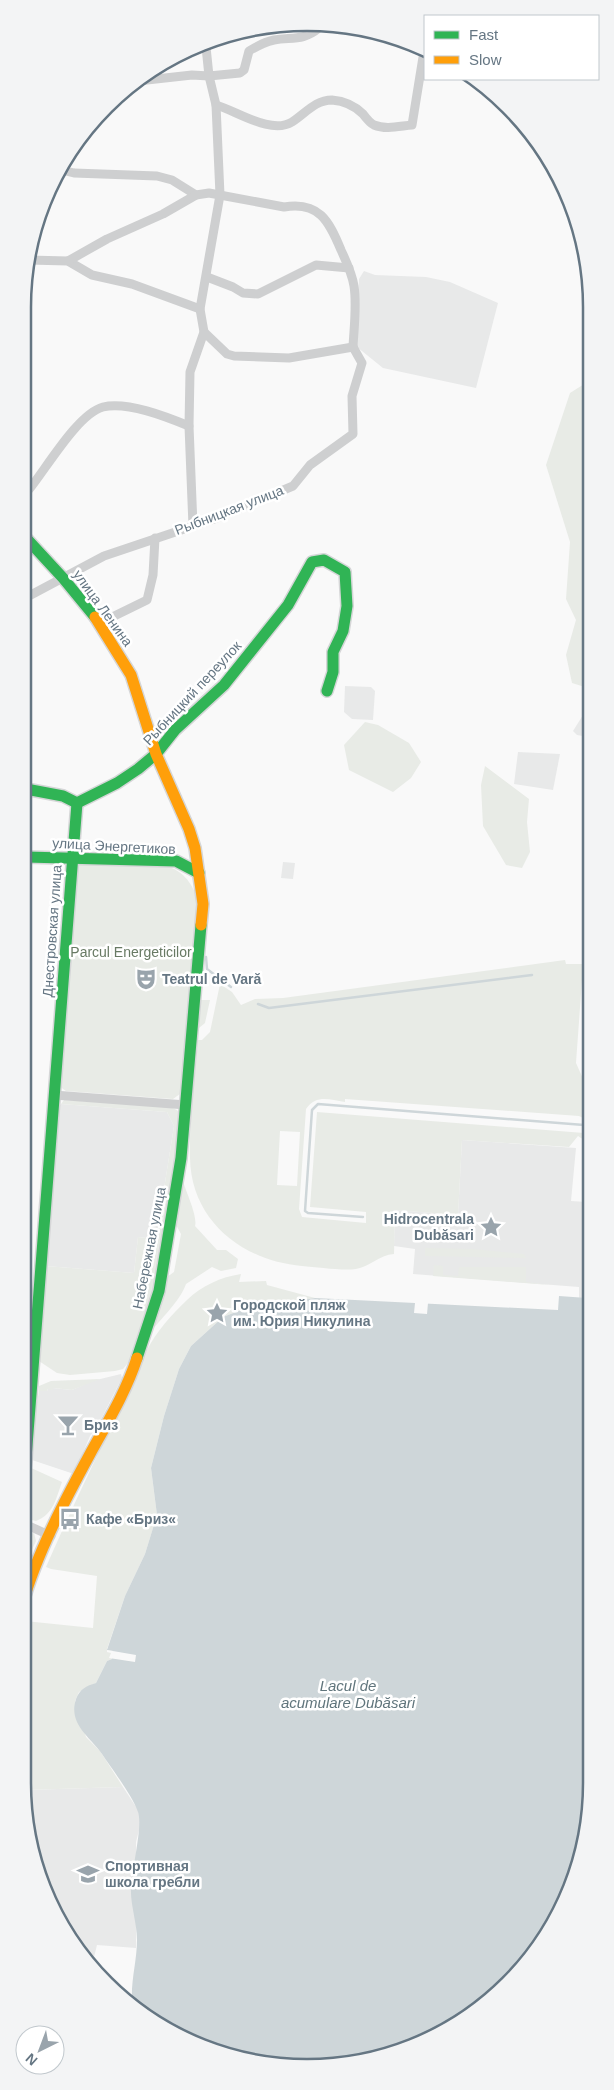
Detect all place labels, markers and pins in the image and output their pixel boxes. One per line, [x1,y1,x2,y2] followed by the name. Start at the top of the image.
[133,966,159,992] theatre icon: Teatrul de Vară
[162,971,262,987] place label: Teatrul de Vară
[384,1211,474,1243] place label: Hidrocentrala Dubăsari
[478,1214,504,1240] place icon: Hidrocentrala Dubăsari
[233,1297,371,1329] place label: Городской пляж им. Юрия Никулина
[204,1300,230,1326] place icon: Городской пляж им. Юрия Никулина
[55,1412,81,1438] bar icon: Бриз
[84,1417,118,1433] place label: Бриз
[57,1506,83,1532] bus stop icon: Кафе «Бриз«
[86,1511,176,1527] place label: Кафе «Бриз«
[105,1858,200,1890] place label: Спортивная школа гребли
[75,1861,101,1887] school or university icon: Спортивная школа гребли

